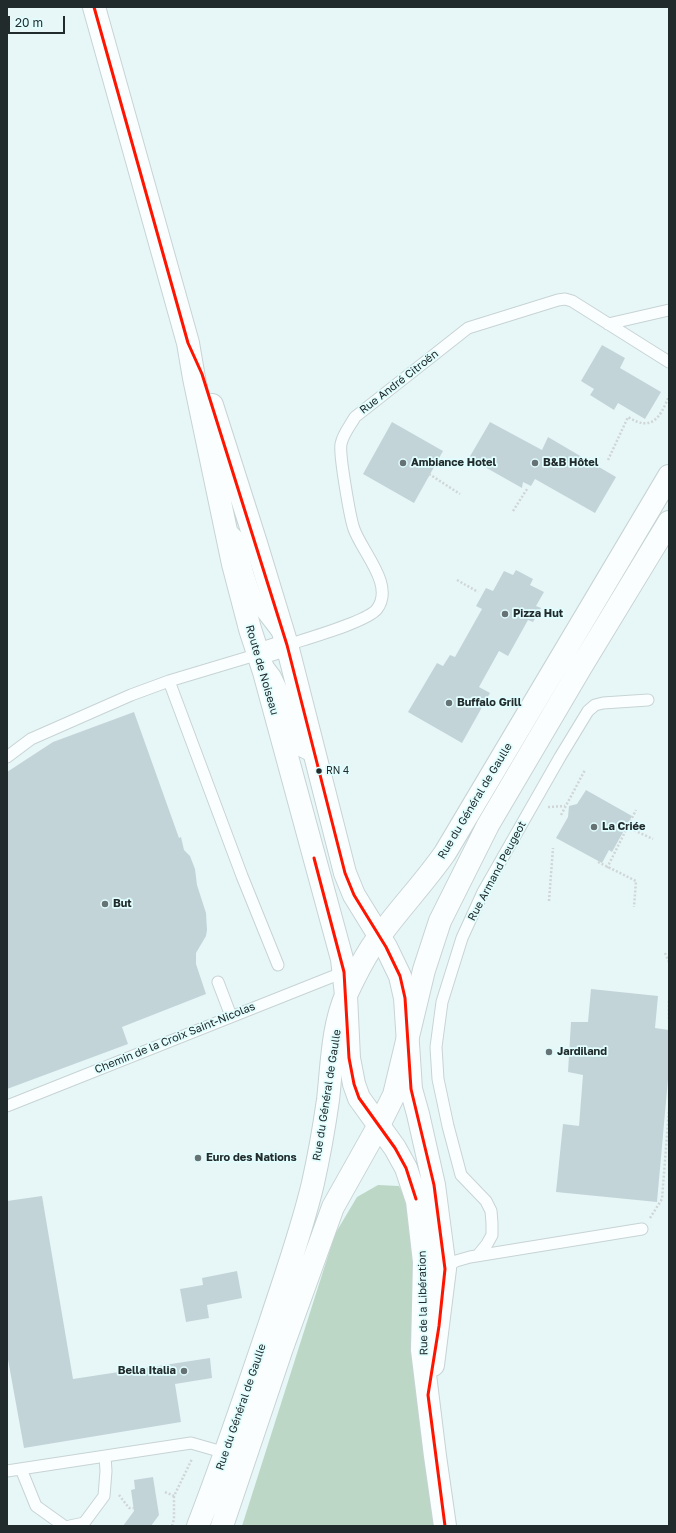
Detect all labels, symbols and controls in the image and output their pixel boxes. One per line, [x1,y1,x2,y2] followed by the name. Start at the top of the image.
[10,8,67,34] scale bar
[15,15,43,30] text: 20 m
[357,347,441,417] street label: Rue André Citroën
[411,456,496,470] place label: Ambiance Hotel
[543,456,599,470] place label: B&B Hôtel
[398,458,408,468] marker: Ambiance Hotel
[530,458,540,468] marker: B&B Hôtel
[513,607,563,621] place label: Pizza Hut
[500,609,510,619] marker: Pizza Hut
[243,623,281,717] street label: Route de Noiseau
[457,696,521,710] place label: Buffalo Grill
[444,698,454,708] marker: Buffalo Grill
[435,741,515,861] street label: Rue du Général de Gaulle
[326,765,349,777] place label: RN 4
[314,766,324,776] marker: RN 4
[465,819,529,923] street label: Rue Armand Peugeot
[602,820,646,834] place label: La Criée
[589,822,599,832] marker: La Criée
[113,897,132,911] place label: But
[100,899,110,909] marker: But
[93,1000,257,1076] street label: Chemin de la Croix Saint-Nicolas
[310,1028,344,1162] street label: Rue du Général de Gaulle
[557,1045,607,1059] place label: Jardiland
[544,1047,554,1057] marker: Jardiland
[206,1151,297,1165] place label: Euro des Nations
[193,1153,203,1163] marker: Euro des Nations
[415,1250,431,1356] street label: Rue de la Libération
[213,1342,269,1472] street label: Rue du Général de Gaulle
[118,1364,176,1378] place label: Bella Italia
[179,1366,189,1376] marker: Bella Italia

